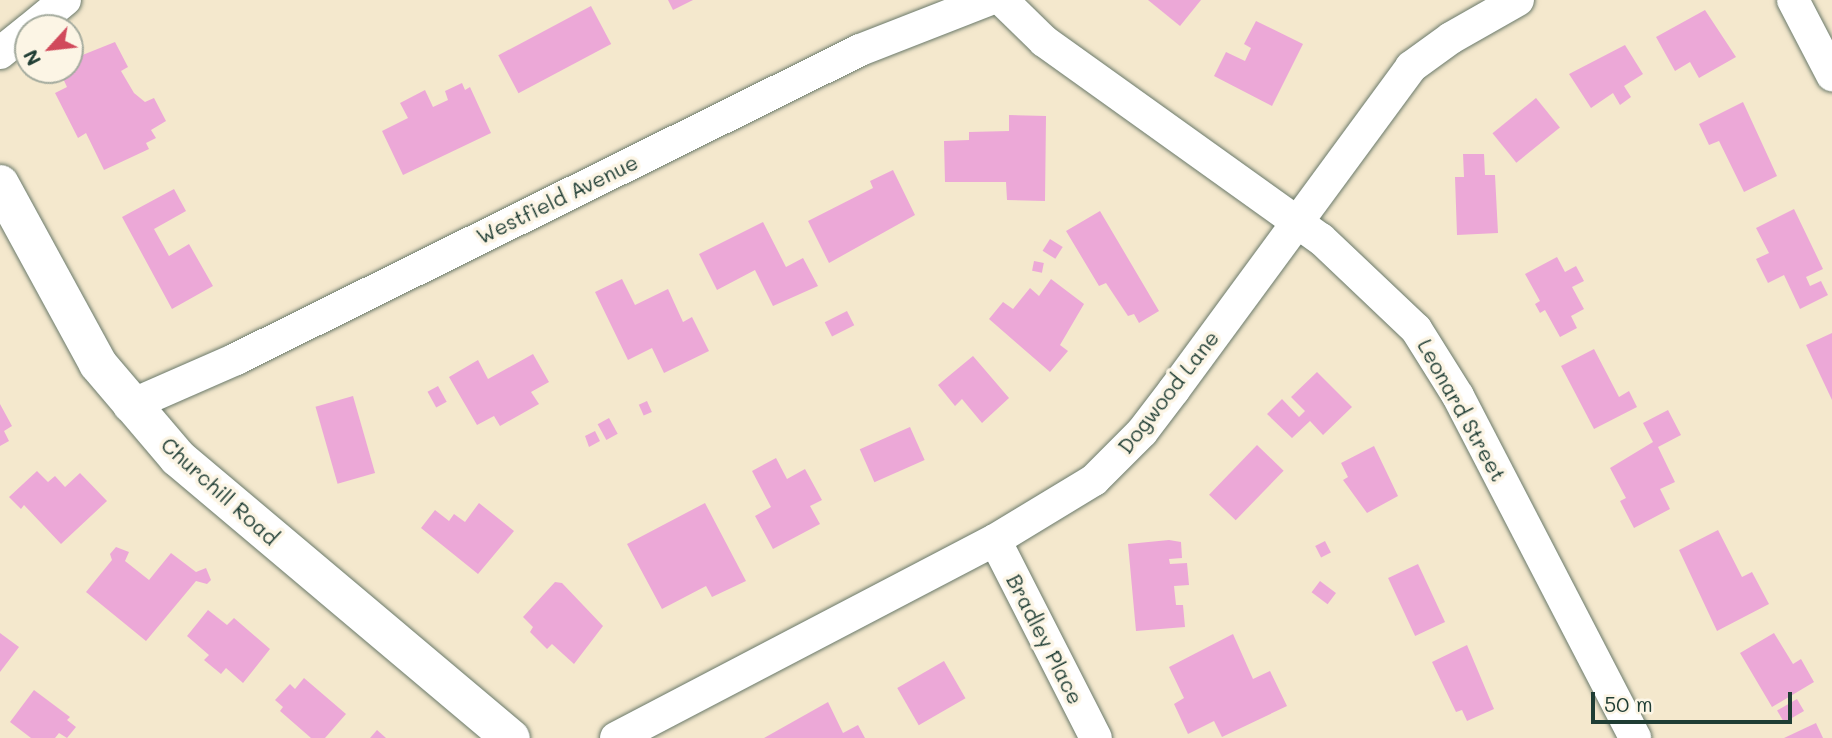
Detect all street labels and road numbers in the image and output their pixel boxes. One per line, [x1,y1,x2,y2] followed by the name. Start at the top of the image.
[472,149,642,249] street label: Westfield Avenue
[1112,326,1224,458] street label: Dogwood Lane
[1413,335,1511,485] street label: Leonard Street
[156,432,284,550] street label: Churchill Road
[1001,570,1089,708] street label: Bradley Place

